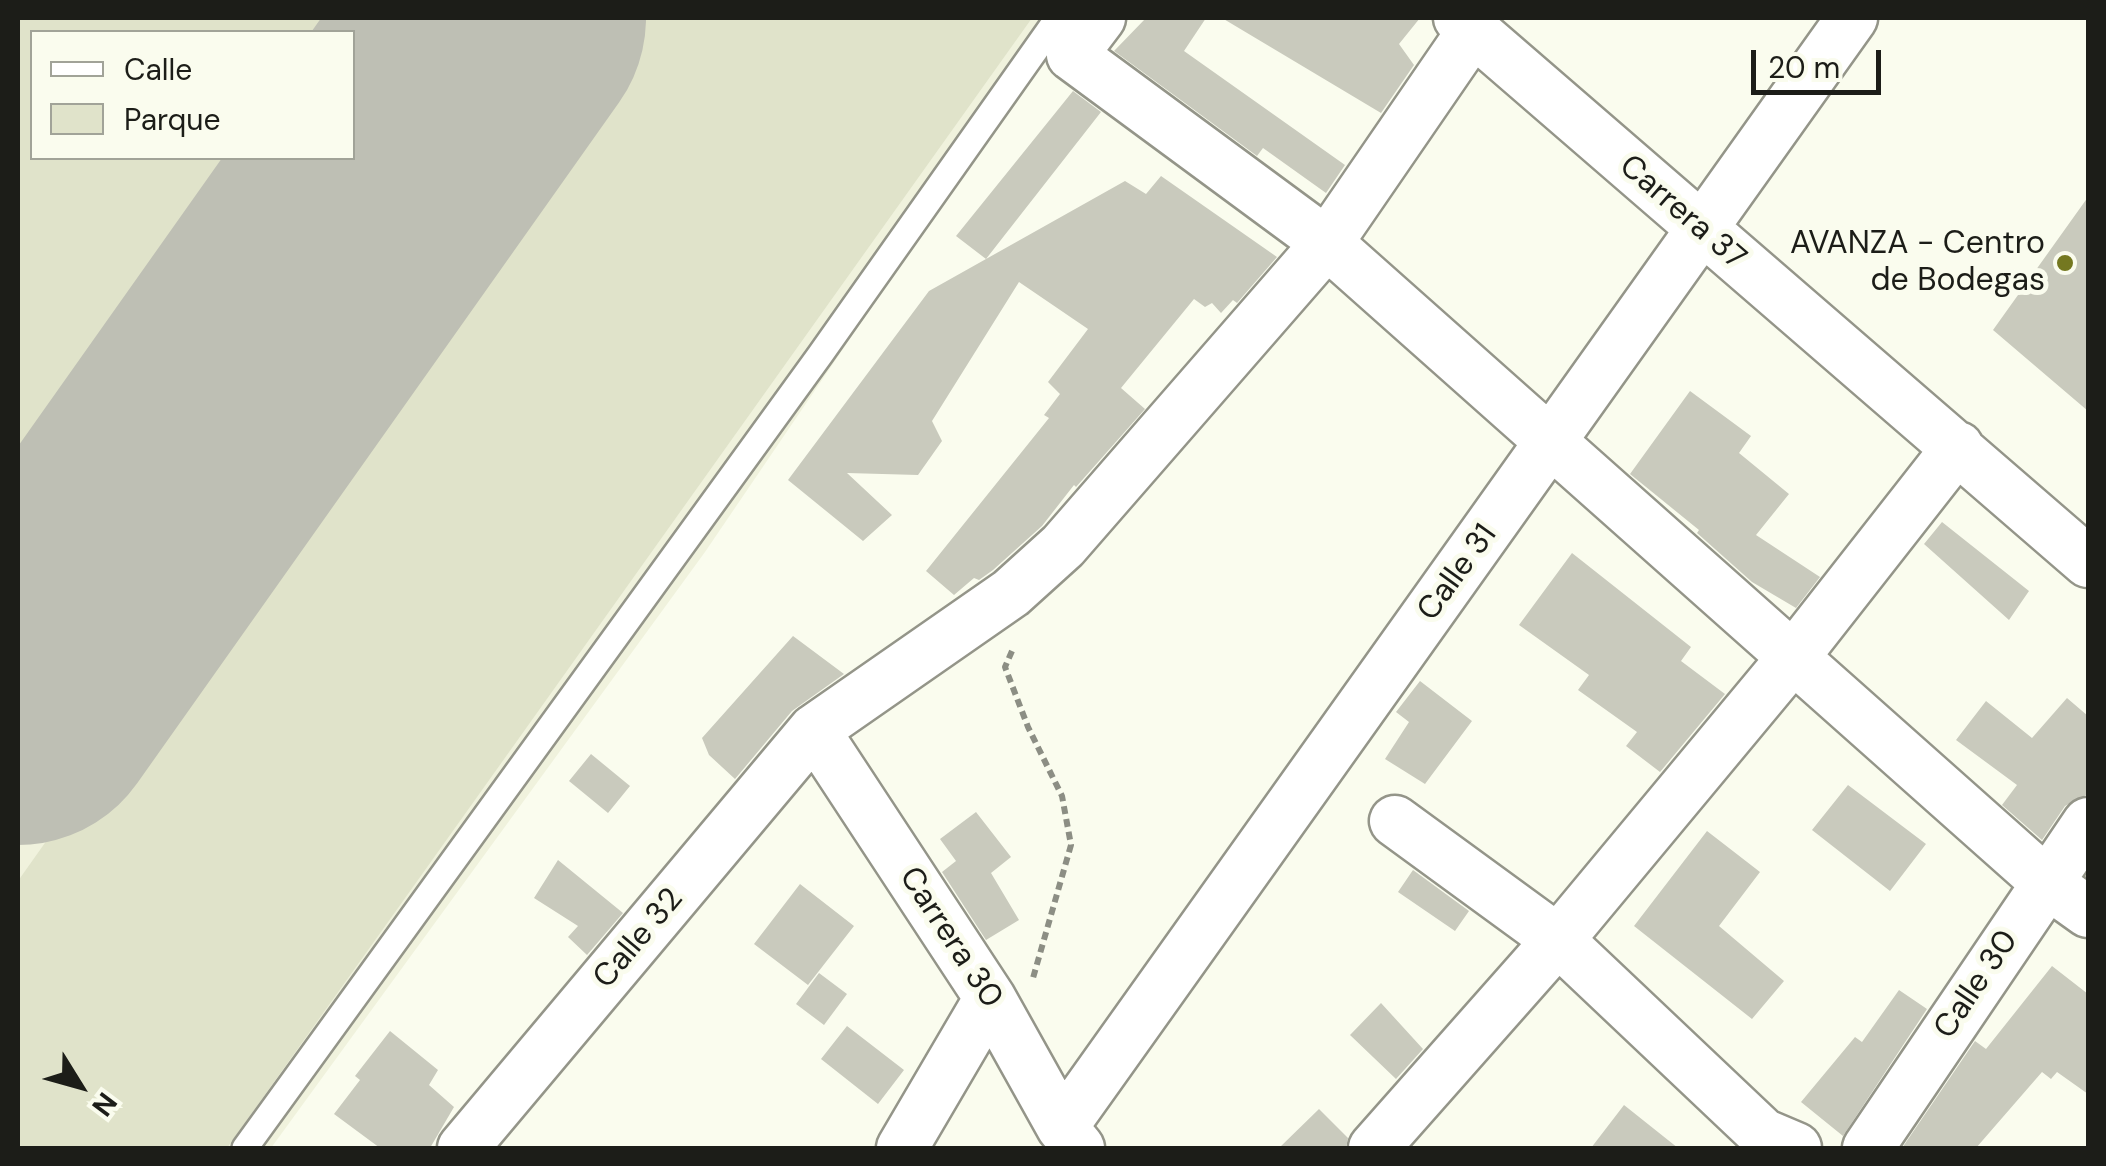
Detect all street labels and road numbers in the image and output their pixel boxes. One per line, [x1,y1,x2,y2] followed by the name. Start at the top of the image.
[1611,148,1753,278] street label: Carrera 37
[1410,517,1506,629] street label: Calle 31
[890,860,1010,1016] street label: Carrera 30
[586,881,692,997] street label: Calle 32
[1927,924,2027,1046] street label: Calle 30

